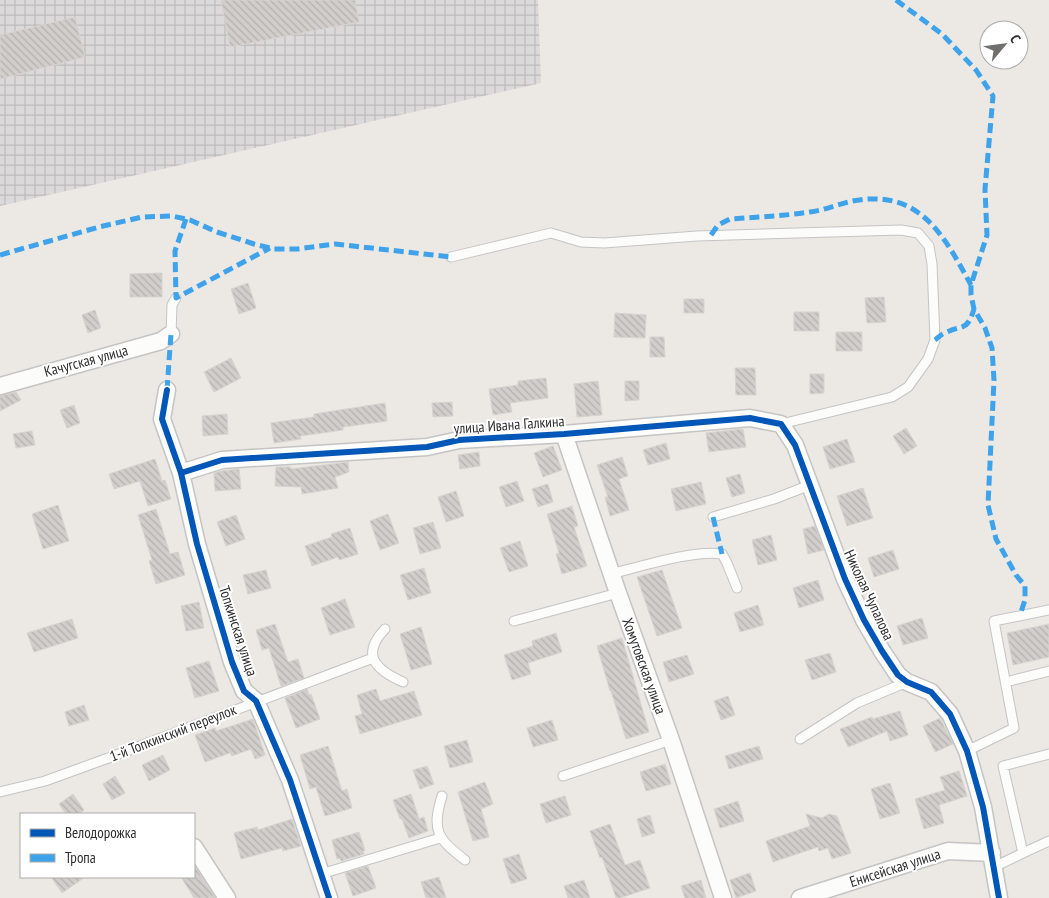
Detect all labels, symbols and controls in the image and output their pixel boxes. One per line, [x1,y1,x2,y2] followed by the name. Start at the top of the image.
[979,20,1029,70] north arrow
[1006,32,1025,46] text: С
[42,340,130,381] street label: Качугская улица
[453,411,565,438] street label: улица Ивана Галкина
[840,546,899,643] street label: Николая Чупалова
[215,583,262,678] street label: Топкинская улица
[618,615,671,717] street label: Хомутовская улица
[107,700,239,765] street label: 1-й Топкинский переулок
[20,813,195,878] legend
[65,823,136,842] text: Велодорожка
[847,844,943,891] street label: Енисейская улица
[65,848,96,867] text: Тропа

